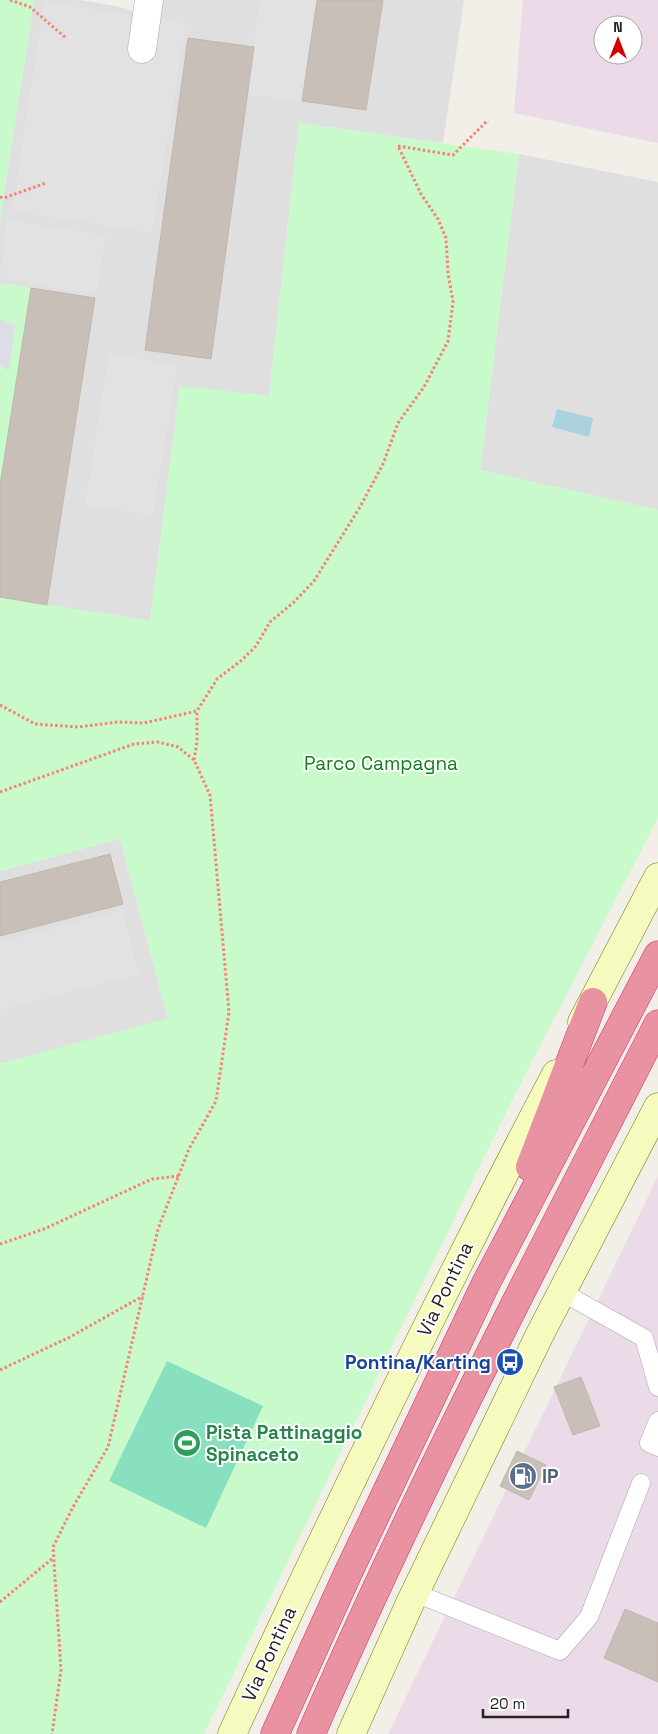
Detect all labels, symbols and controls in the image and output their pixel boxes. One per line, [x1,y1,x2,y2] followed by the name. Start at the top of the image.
[593,15,643,65] north arrow
[613,18,623,36] text: N
[304,751,458,776] park label: Parco Campagna
[411,1237,479,1341] street label: Via Pontina
[495,1347,525,1377] bus stop icon: Pontina/Karting
[345,1350,491,1375] place label: Pontina/Karting
[206,1420,362,1467] place label: Pista Pattinaggio Spinaceto
[172,1428,202,1458] sports icon: Pista Pattinaggio Spinaceto
[508,1461,538,1491] fuel station icon: IP
[542,1464,559,1489] place label: IP
[236,1602,302,1706] street label: Via Pontina
[483,1686,568,1718] scale bar
[490,1694,525,1713] text: 20 m

